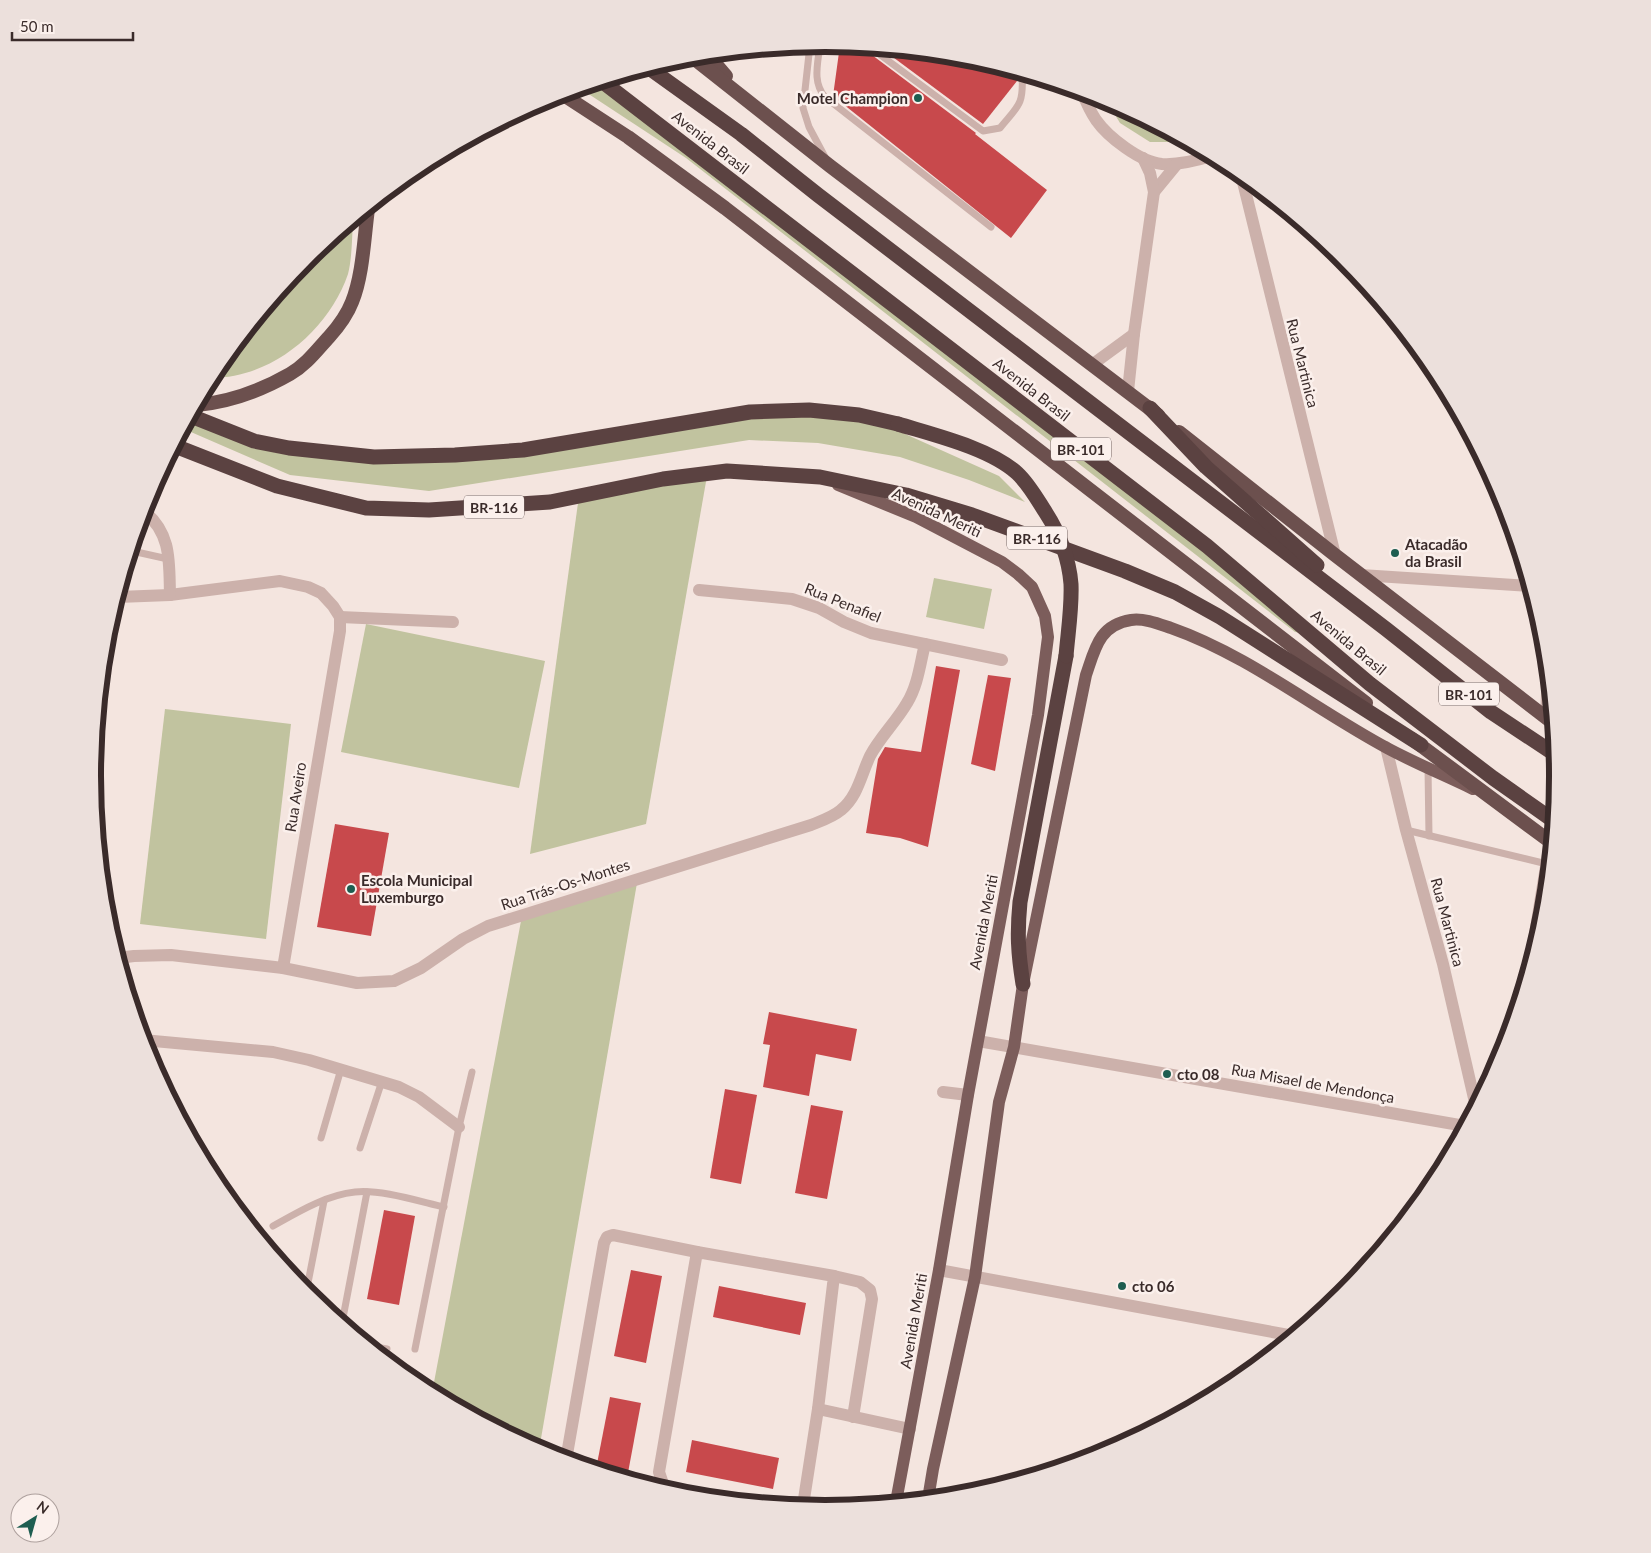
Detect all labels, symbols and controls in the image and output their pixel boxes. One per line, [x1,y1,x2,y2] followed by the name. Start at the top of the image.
[12,10,134,42] scale bar
[20,17,54,35] text: 50 m
[797,89,908,107] place label: Motel Champion
[912,92,924,104] marker: Motel Champion
[669,106,753,178] street label: Avenida Brasil
[1283,317,1323,409] street label: Rua Martinica
[990,353,1074,425] street label: Avenida Brasil
[1051,438,1111,460] road number: BR-101
[889,483,985,541] street label: Avenida Meriti
[464,496,524,518] road number: BR-116
[1007,526,1067,550] road number: BR-116
[1404,535,1468,570] place label: Atacadão da Brasil
[1389,547,1401,559] marker: Atacadão da Brasil
[802,578,884,626] street label: Rua Penafiel
[1308,605,1390,679] street label: Avenida Brasil
[1439,682,1499,706] road number: BR-101
[281,761,309,833] street label: Rua Aveiro
[498,855,632,913] street label: Rua Trás-Os-Montes
[361,871,472,906] place label: Escola Municipal Luxemburgo
[965,873,1001,971] street label: Avenida Meriti
[1428,876,1468,968] street label: Rua Martinica
[345,883,357,895] marker: Escola Municipal Luxemburgo
[1230,1060,1396,1106] street label: Rua Misael de Mendonça
[1177,1065,1220,1083] place label: cto 08
[1161,1068,1173,1080] marker: cto 08
[896,1272,930,1370] street label: Avenida Meriti
[1132,1277,1175,1295] place label: cto 06
[1116,1280,1128,1292] marker: cto 06
[10,1493,60,1543] north arrow
[34,1497,53,1517] text: N

